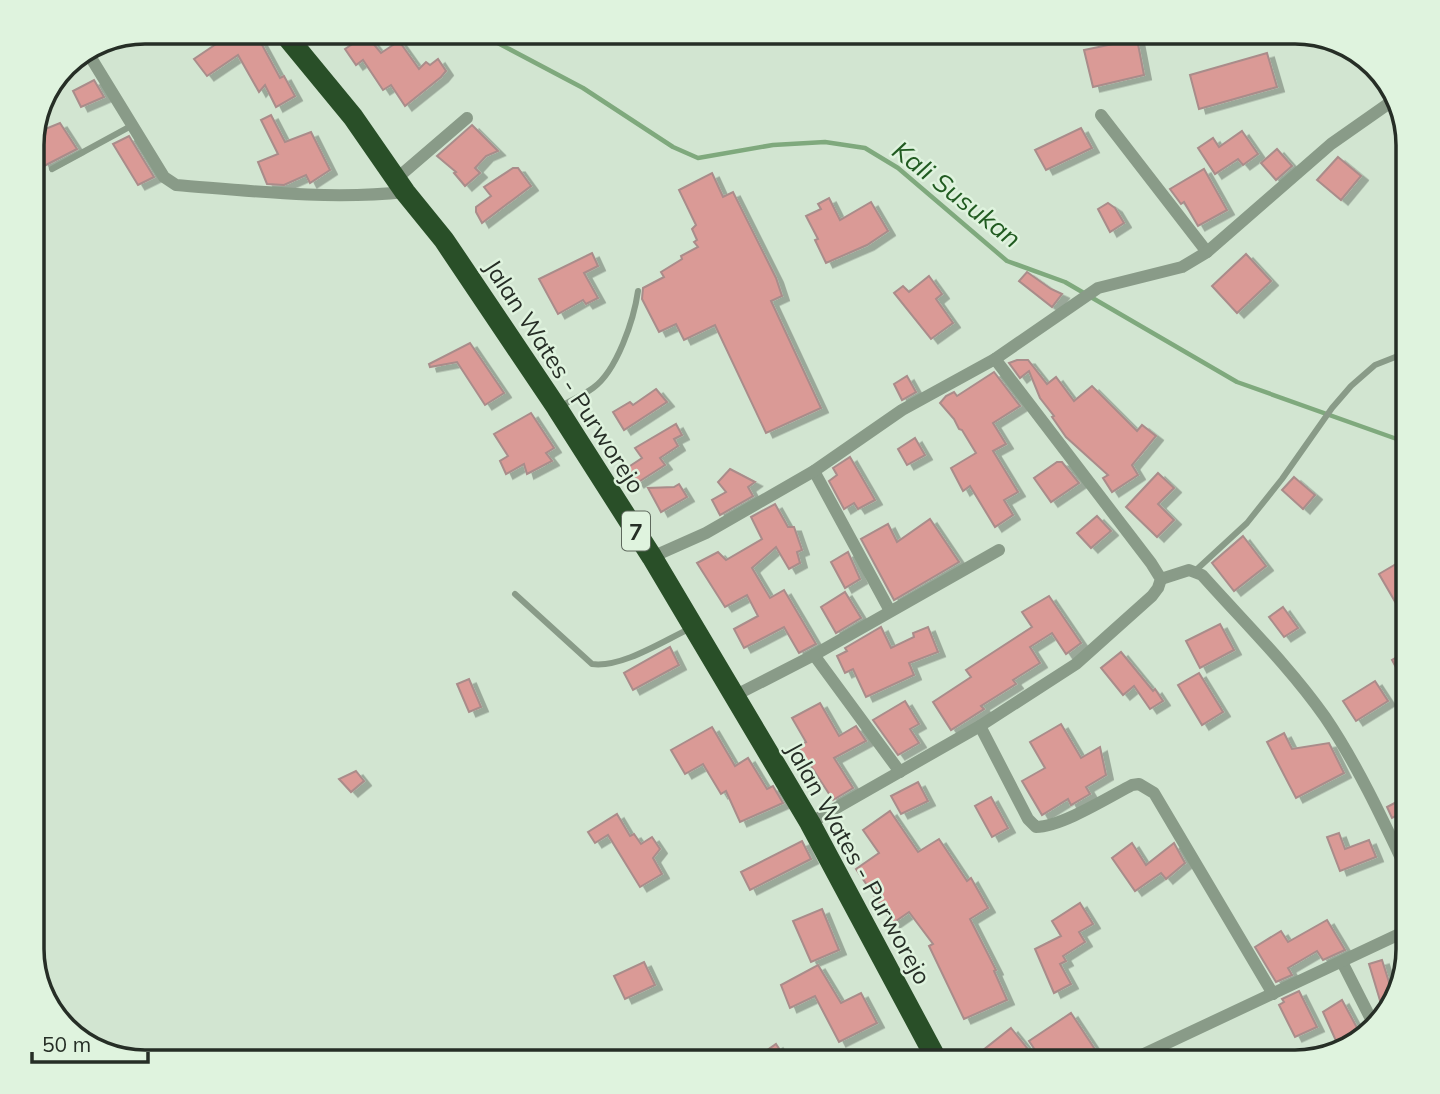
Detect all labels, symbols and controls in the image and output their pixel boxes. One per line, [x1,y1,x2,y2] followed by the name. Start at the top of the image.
[886,133,1028,255] water label: Kali Susukan
[478,253,652,499] street label: Jalan Wates - Purworejo
[622,512,650,551] road number: 7
[780,736,938,990] street label: Jalan Wates - Purworejo
[32,1020,147,1064] scale bar
[42,1031,91,1057] text: 50 m

